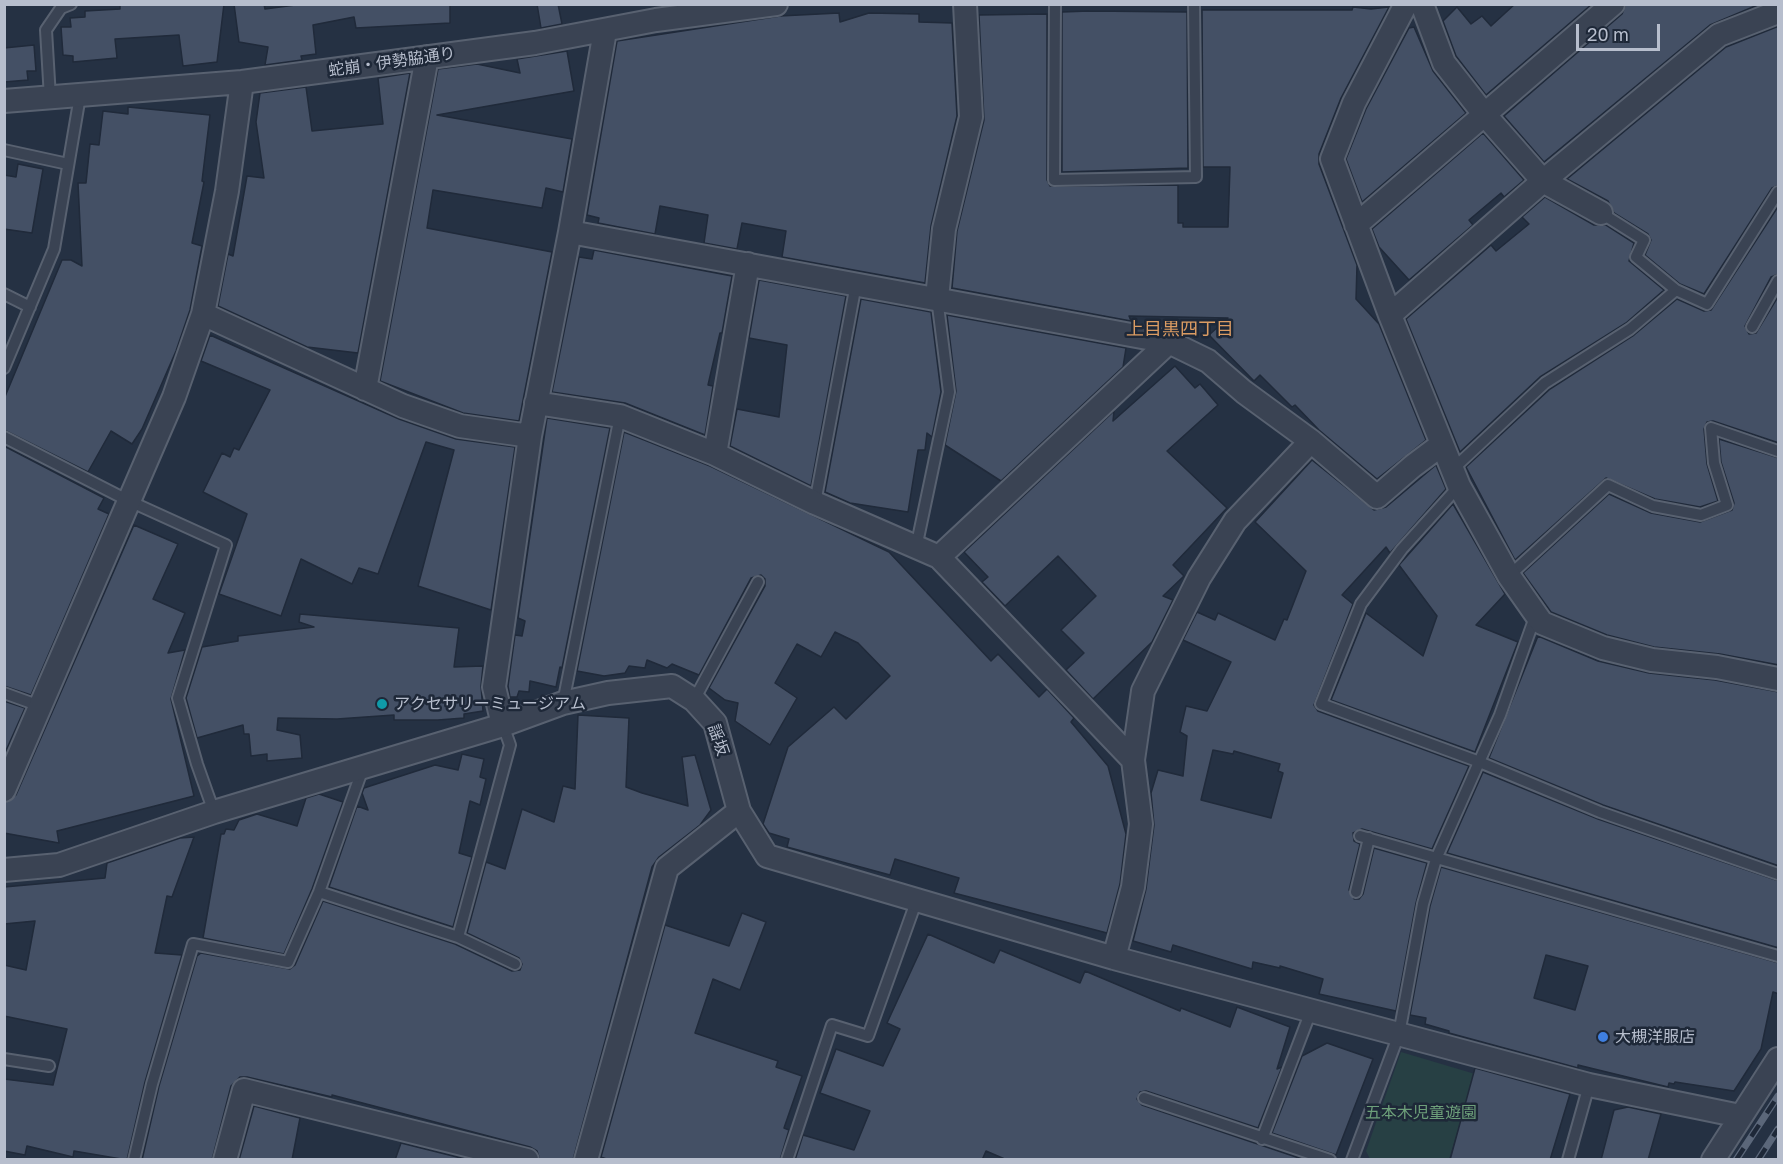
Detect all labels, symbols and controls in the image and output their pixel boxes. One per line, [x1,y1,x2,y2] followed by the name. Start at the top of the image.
[1579,12,1663,50] scale bar
[1587,23,1629,45] text: 20 m
[327,44,457,80] street label: 蛇崩・伊勢脇通り
[1126,318,1234,340] district label: 上目黒四丁目
[394,694,586,714] place label: アクセサリーミュージアム
[375,697,389,711] marker: アクセサリーミュージアム
[704,722,732,758] street label: 謡坂
[1615,1027,1695,1047] place label: 大槻洋服店
[1596,1030,1610,1044] marker: 大槻洋服店
[1365,1103,1477,1123] park label: 五本木児童遊園

